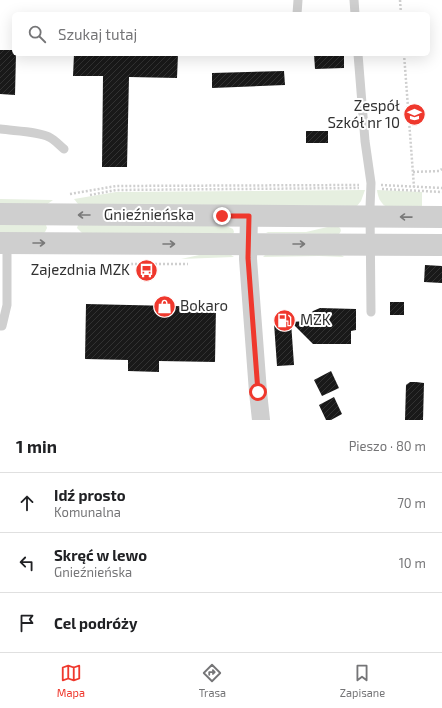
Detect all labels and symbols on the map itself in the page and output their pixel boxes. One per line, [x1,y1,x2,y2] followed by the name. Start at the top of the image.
[327,96,400,131] place label: Zespół Szkół nr 10
[402,102,428,128] school or university icon: Zespół Szkół nr 10
[104,205,194,223] street label: Gnieźnieńska
[213,207,231,225] route end
[78,211,91,219] one-way arrow
[400,213,413,221] one-way arrow
[32,239,45,247] one-way arrow
[162,240,175,247] one-way arrow
[292,240,305,248] one-way arrow
[133,257,159,283] bus stop icon: Zajezdnia MZK
[31,260,130,279] place label: Zajezdnia MZK
[152,293,178,319] shop icon: Bokaro
[180,296,228,314] place label: Bokaro
[271,307,297,333] fuel station icon: MZK
[300,310,331,328] place label: MZK
[249,383,267,401] route start

